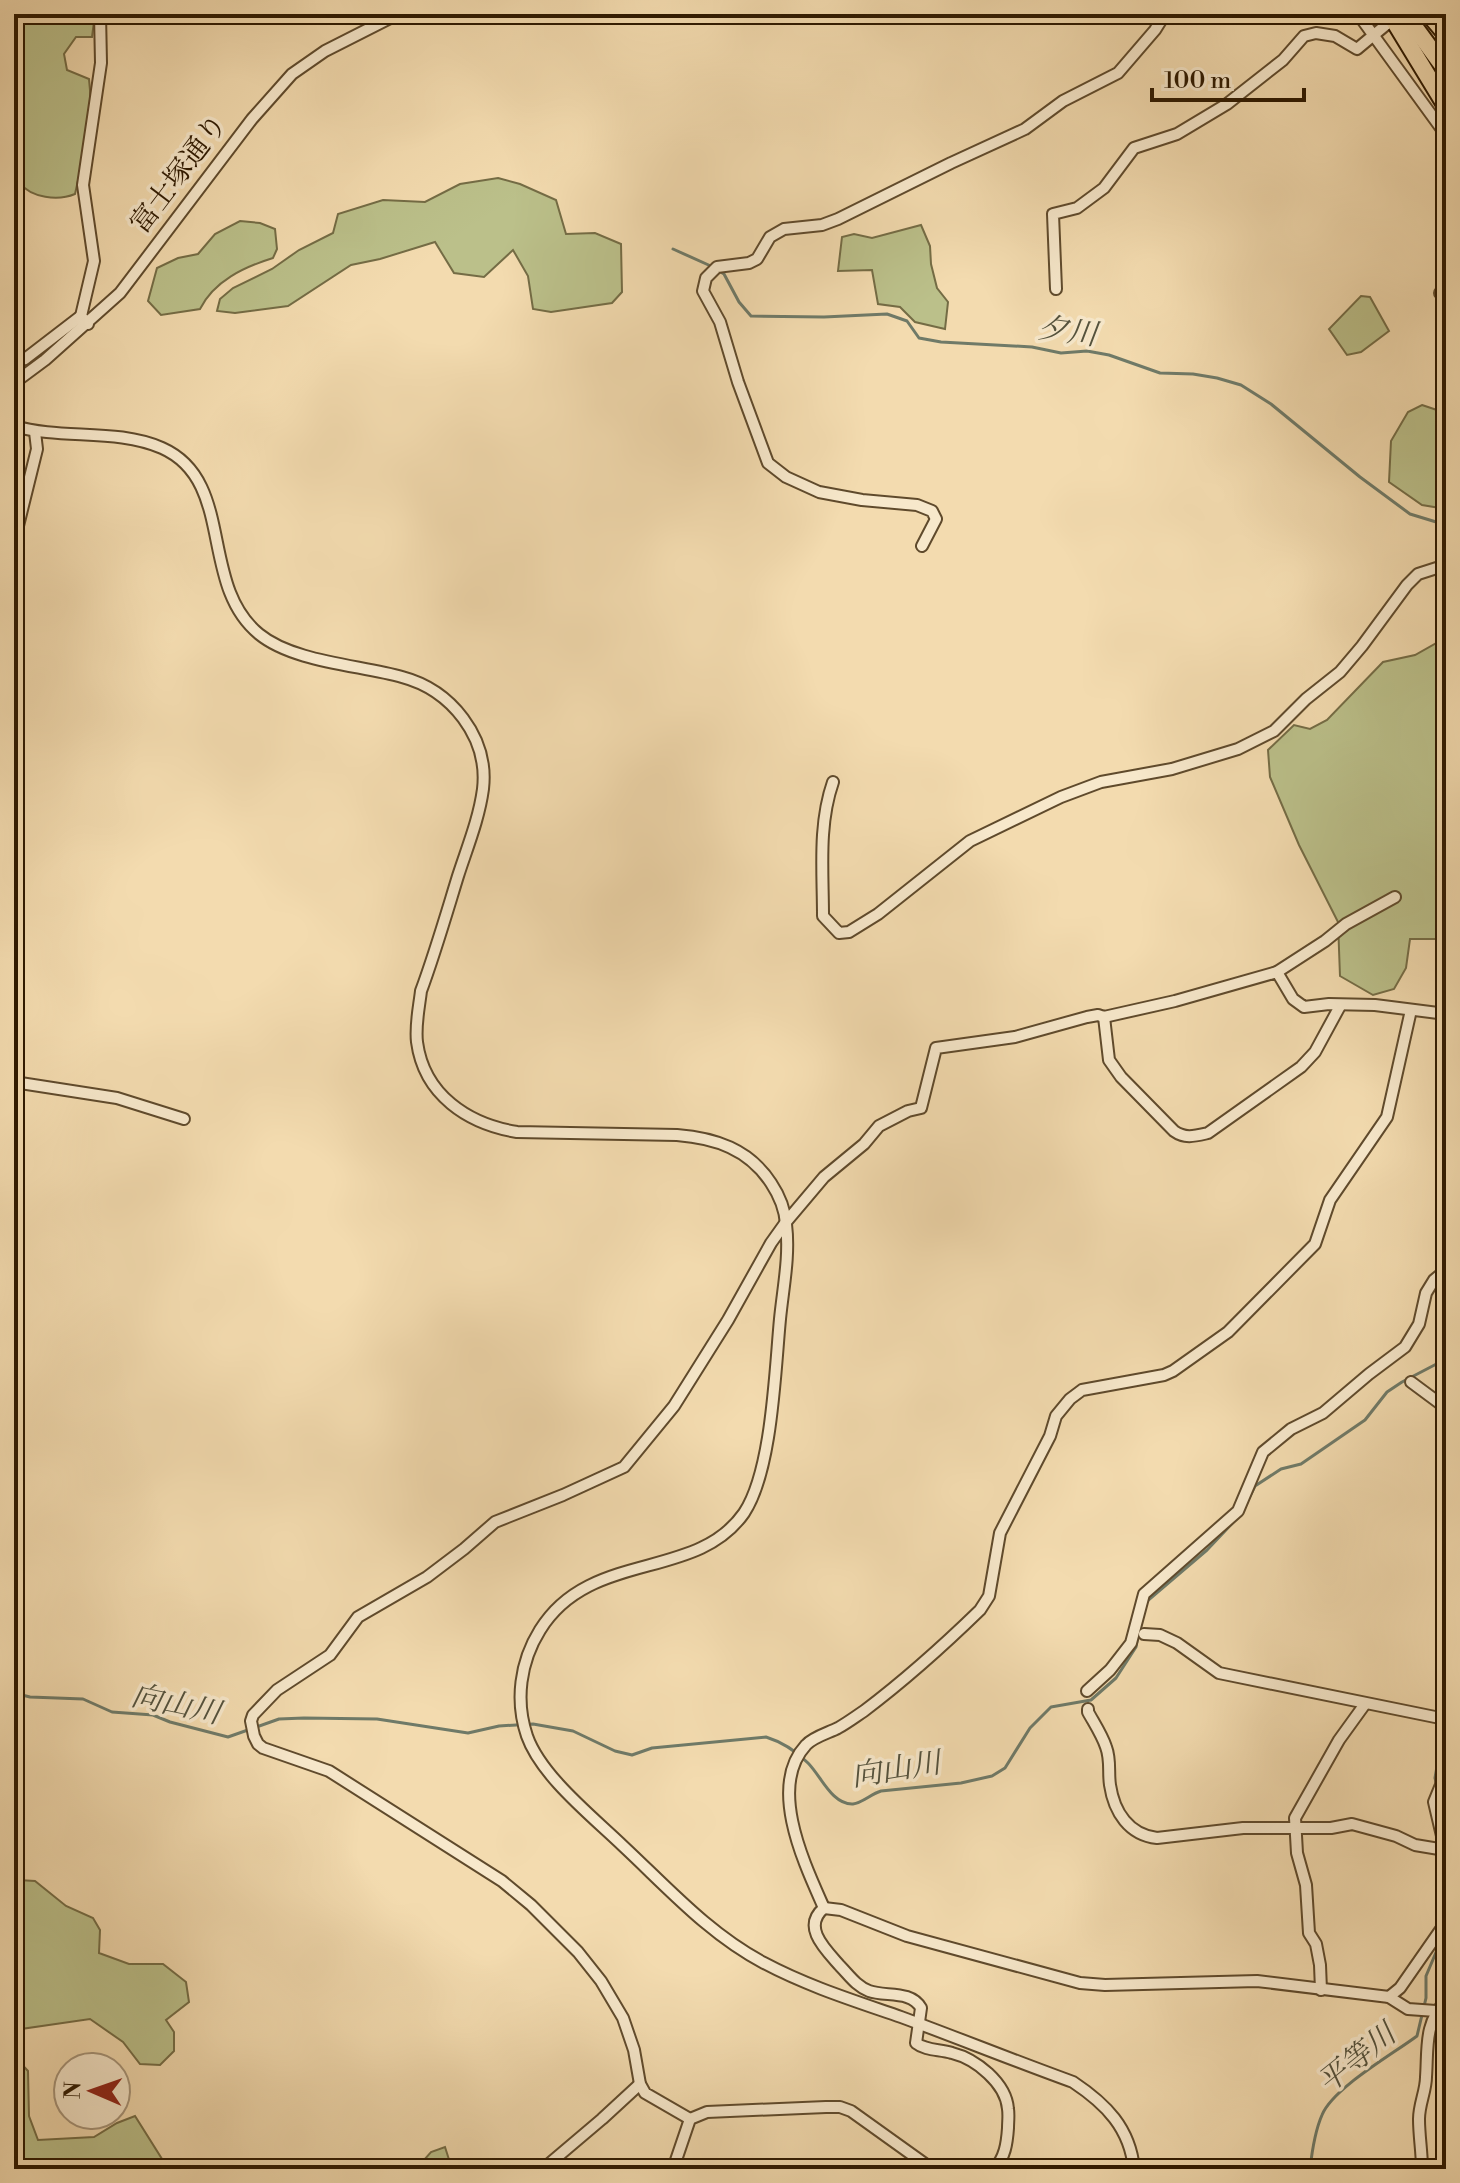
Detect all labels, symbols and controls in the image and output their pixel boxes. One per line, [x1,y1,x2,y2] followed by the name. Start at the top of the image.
[1152,52,1304,102] scale bar
[1164,66,1231,96] text: 100 m
[123,108,235,240] street label: 富士塚通り
[1035,309,1102,355] water label: 夕川
[128,1677,227,1734] water label: 向山川
[849,1744,946,1796] water label: 向山川
[1310,2014,1406,2102] water label: 平等川
[52,2051,132,2131] north arrow
[60,2081,87,2100] text: N

